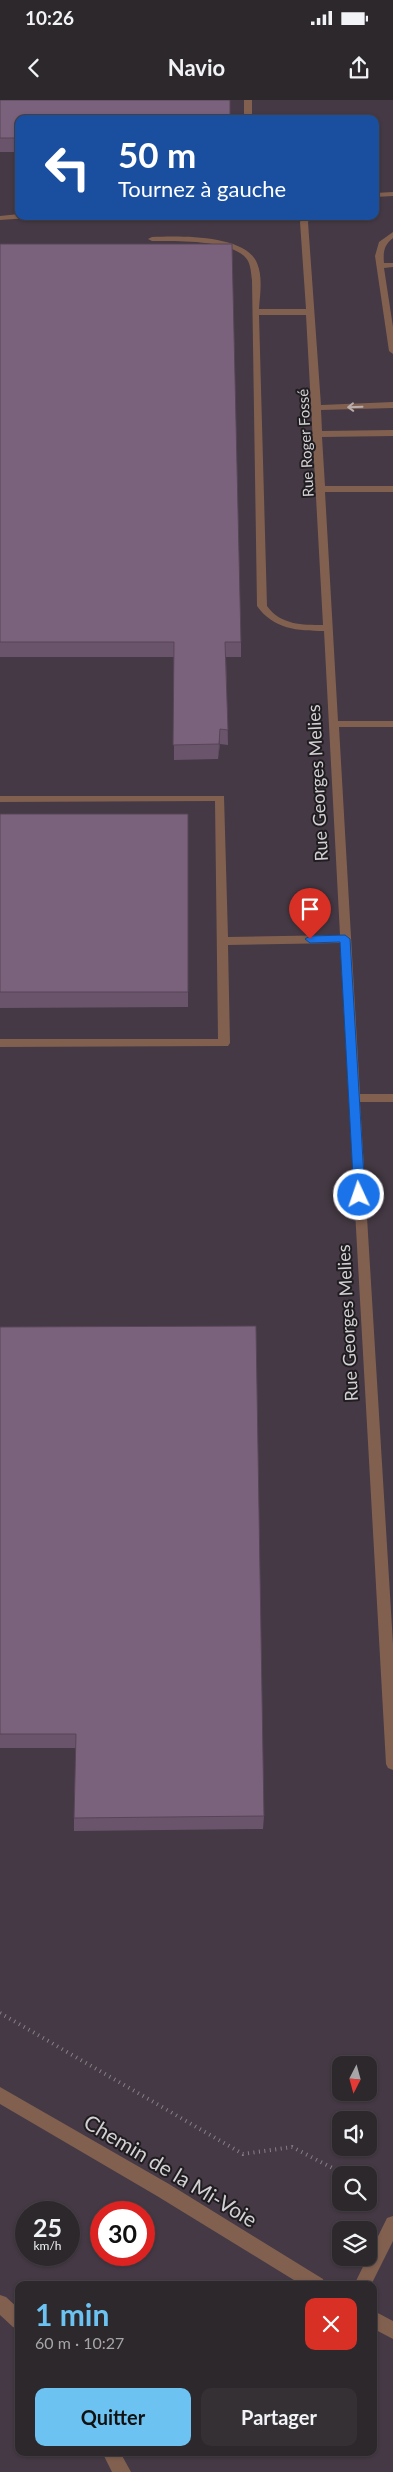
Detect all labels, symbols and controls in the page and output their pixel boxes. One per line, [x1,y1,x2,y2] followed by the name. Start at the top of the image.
[25,6,74,29] text: 10:26
[20,54,48,82] icon: back
[168,54,225,81] text: Navio
[345,54,373,82] icon: share
[118,133,196,175] text: 50 m
[35,135,100,200] icon: left
[118,175,286,202] text: Tournez à gauche
[293,388,317,498] street label: Rue Roger Fossé
[347,402,363,411] one-way arrow
[302,704,332,862] street label: Rue Georges Melies
[289,888,331,939] pin
[296,895,324,923] icon: arrive
[332,1168,384,1220] position arrow
[332,1244,362,1402] street label: Rue Georges Melies
[332,2056,378,2101] north arrow
[332,2056,377,2266] map controls
[80,2108,262,2232] street label: Chemin de la Mi-Voie
[332,2111,377,2156] button: sound
[332,2166,377,2211] button: search
[90,2201,155,2266] speed limit sign: 30
[33,2212,62,2242] text: 25
[332,2221,377,2266] button: layers
[33,2238,62,2253] text: km/h
[35,2296,109,2332] text: 1 min
[305,2298,357,2350] button: close
[35,2333,124,2352] text: 60 m · 10:27
[35,2388,191,2446] button: Quitter
[201,2388,357,2446] button: Partager

